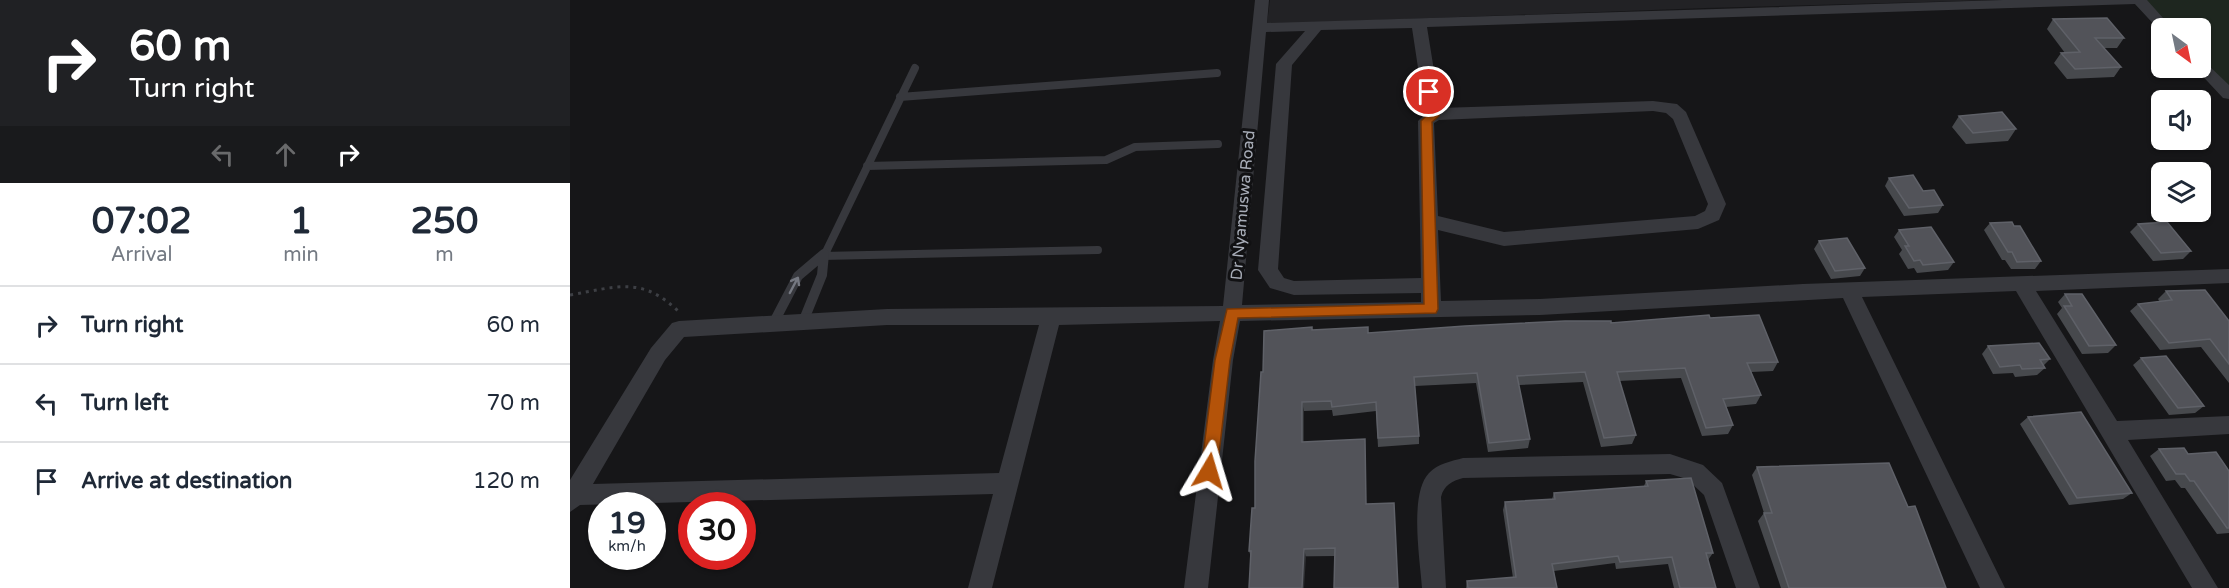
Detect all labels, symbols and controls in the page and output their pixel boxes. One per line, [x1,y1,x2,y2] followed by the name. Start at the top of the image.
[2151,18,2211,78] north arrow
[2151,18,2211,222] map controls
[129,21,231,72] text: 60 m
[30,24,108,102] icon: right
[1403,66,1454,117] pin
[129,72,255,105] text: Turn right
[1412,75,1445,108] icon: arrive
[2151,90,2211,150] button: sound
[1226,129,1260,281] street label: Dr Nyamuswa Road
[206,138,239,171] icon: left
[269,138,302,171] icon: ahead
[332,138,365,171] icon: right
[2151,162,2211,222] button: layers
[92,200,192,243] text: 07:02
[290,200,312,243] text: 1
[410,200,478,243] text: 250
[111,243,173,267] text: Arrival
[283,243,319,267] text: min
[435,243,454,267] text: m
[788,276,800,294] one-way arrow
[30,309,63,342] icon: right
[81,312,183,338] text: Turn right
[486,312,540,338] text: 60 m
[30,387,63,420] icon: left
[81,390,169,416] text: Turn left
[486,390,540,416] text: 70 m
[1177,439,1241,503] position arrow
[30,465,63,498] icon: arrive
[81,468,292,494] text: Arrive at destination
[473,468,540,494] text: 120 m
[678,492,756,570] speed limit sign: 30
[608,505,646,542] text: 19
[608,537,646,555] text: km/h

